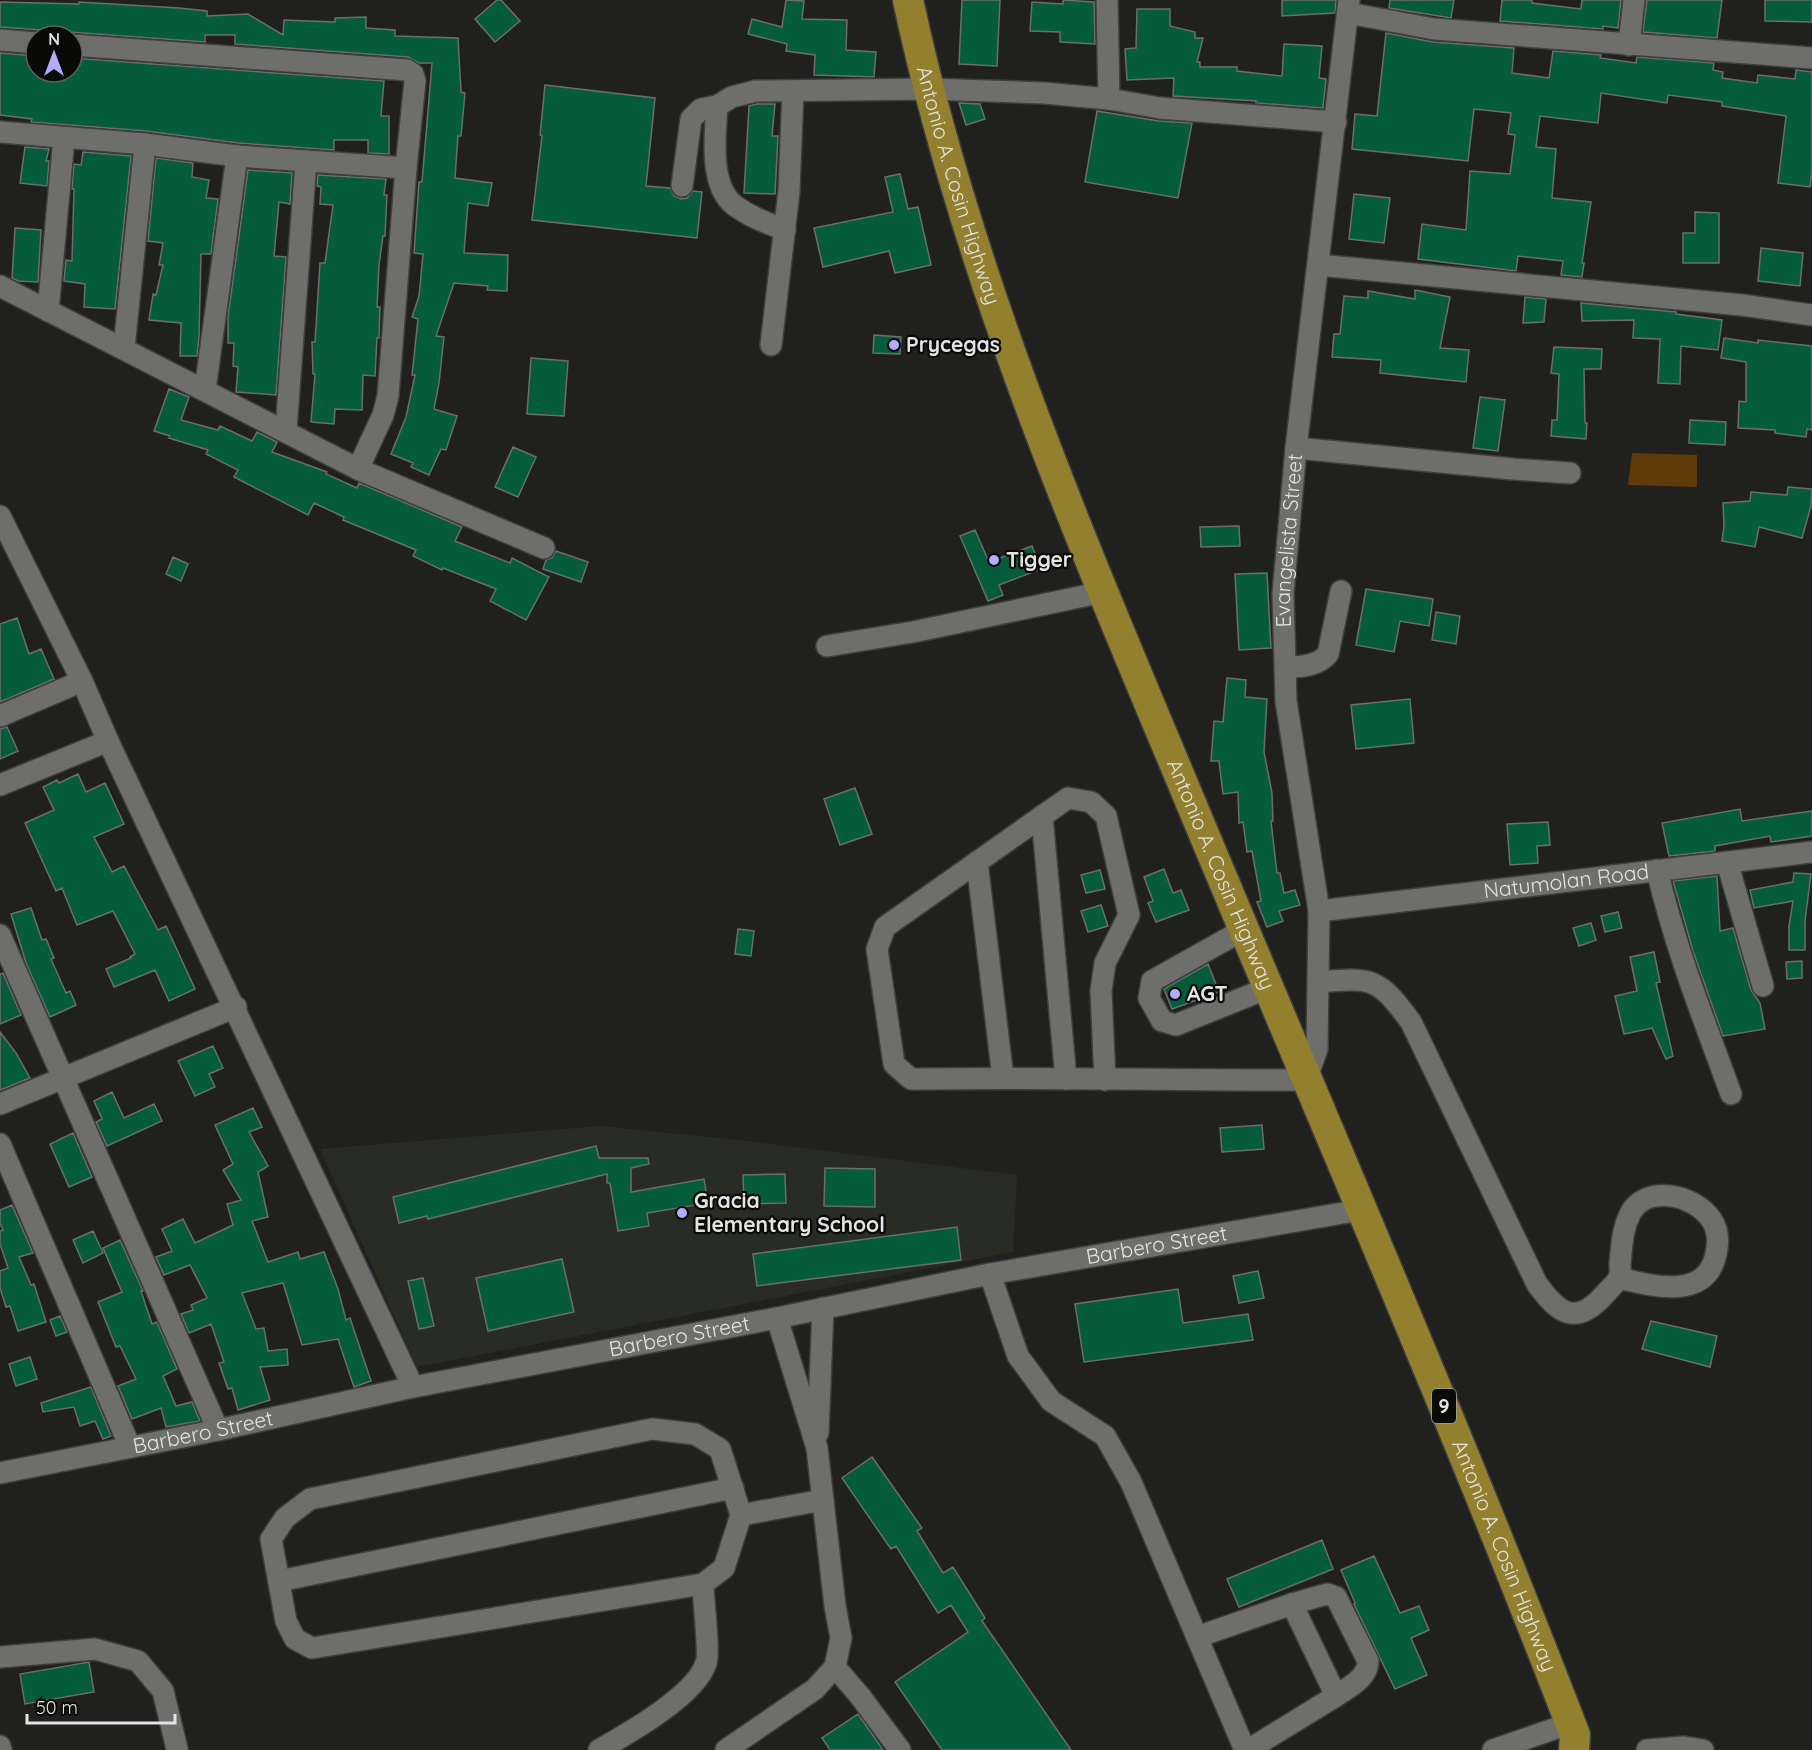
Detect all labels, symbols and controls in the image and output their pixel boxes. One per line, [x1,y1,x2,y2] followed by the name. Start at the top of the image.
[24,24,84,84] north arrow
[48,29,60,49] text: N
[912,63,1007,308] street label: Antonio A. Cosin Highway
[906,331,1000,357] place label: Prycegas
[887,338,901,352] marker: Prycegas
[1269,452,1307,628] street label: Evangelista Street
[1006,546,1072,572] place label: Tigger
[987,553,1001,567] marker: Tigger
[1162,755,1282,993] street label: Antonio A. Cosin Highway
[1482,858,1650,903] street label: Natumolan Road
[1187,980,1228,1006] place label: AGT
[1168,987,1182,1001] marker: AGT
[694,1187,885,1237] place label: Gracia Elementary School
[675,1206,689,1220] marker: Gracia Elementary School
[1084,1219,1229,1269] street label: Barbero Street
[607,1309,752,1362] street label: Barbero Street
[1432,1389,1456,1423] road number: 9
[130,1404,275,1459] street label: Barbero Street
[1447,1436,1563,1675] street label: Antonio A. Cosin Highway
[27,1687,176,1725] scale bar
[36,1696,78,1719] text: 50 m

